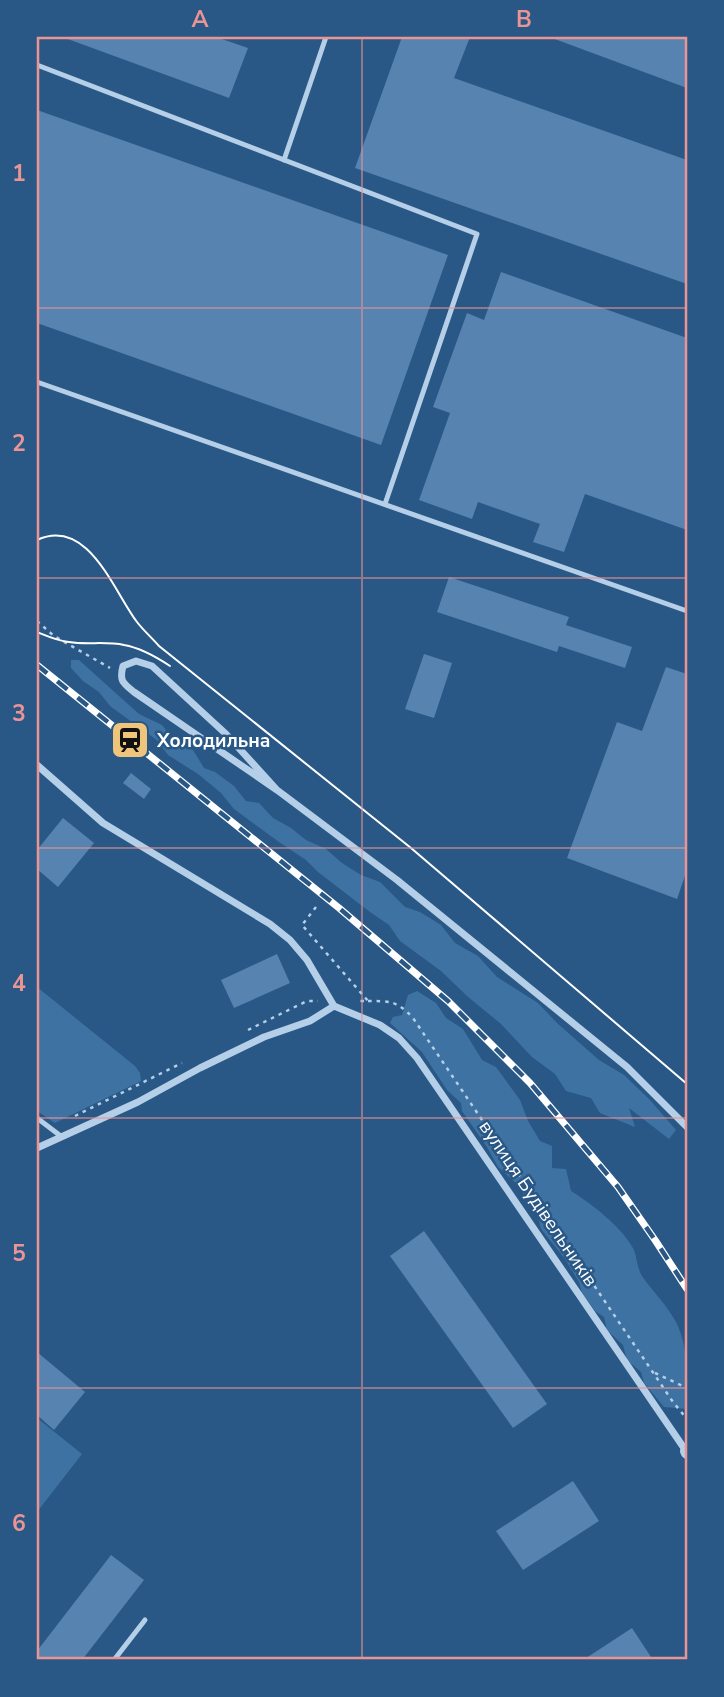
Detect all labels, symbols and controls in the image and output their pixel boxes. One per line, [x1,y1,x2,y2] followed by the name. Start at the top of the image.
[191,4,209,35] text: A
[516,4,532,35] text: B
[12,158,26,189] text: 1
[12,428,26,459] text: 2
[12,698,26,729] text: 3
[109,719,151,761] station icon: Холодильна
[156,728,270,754] place label: Холодильна
[12,968,26,999] text: 4
[473,1115,604,1292] street label: вулиця Будівельників
[12,1238,26,1269] text: 5
[12,1508,26,1539] text: 6

